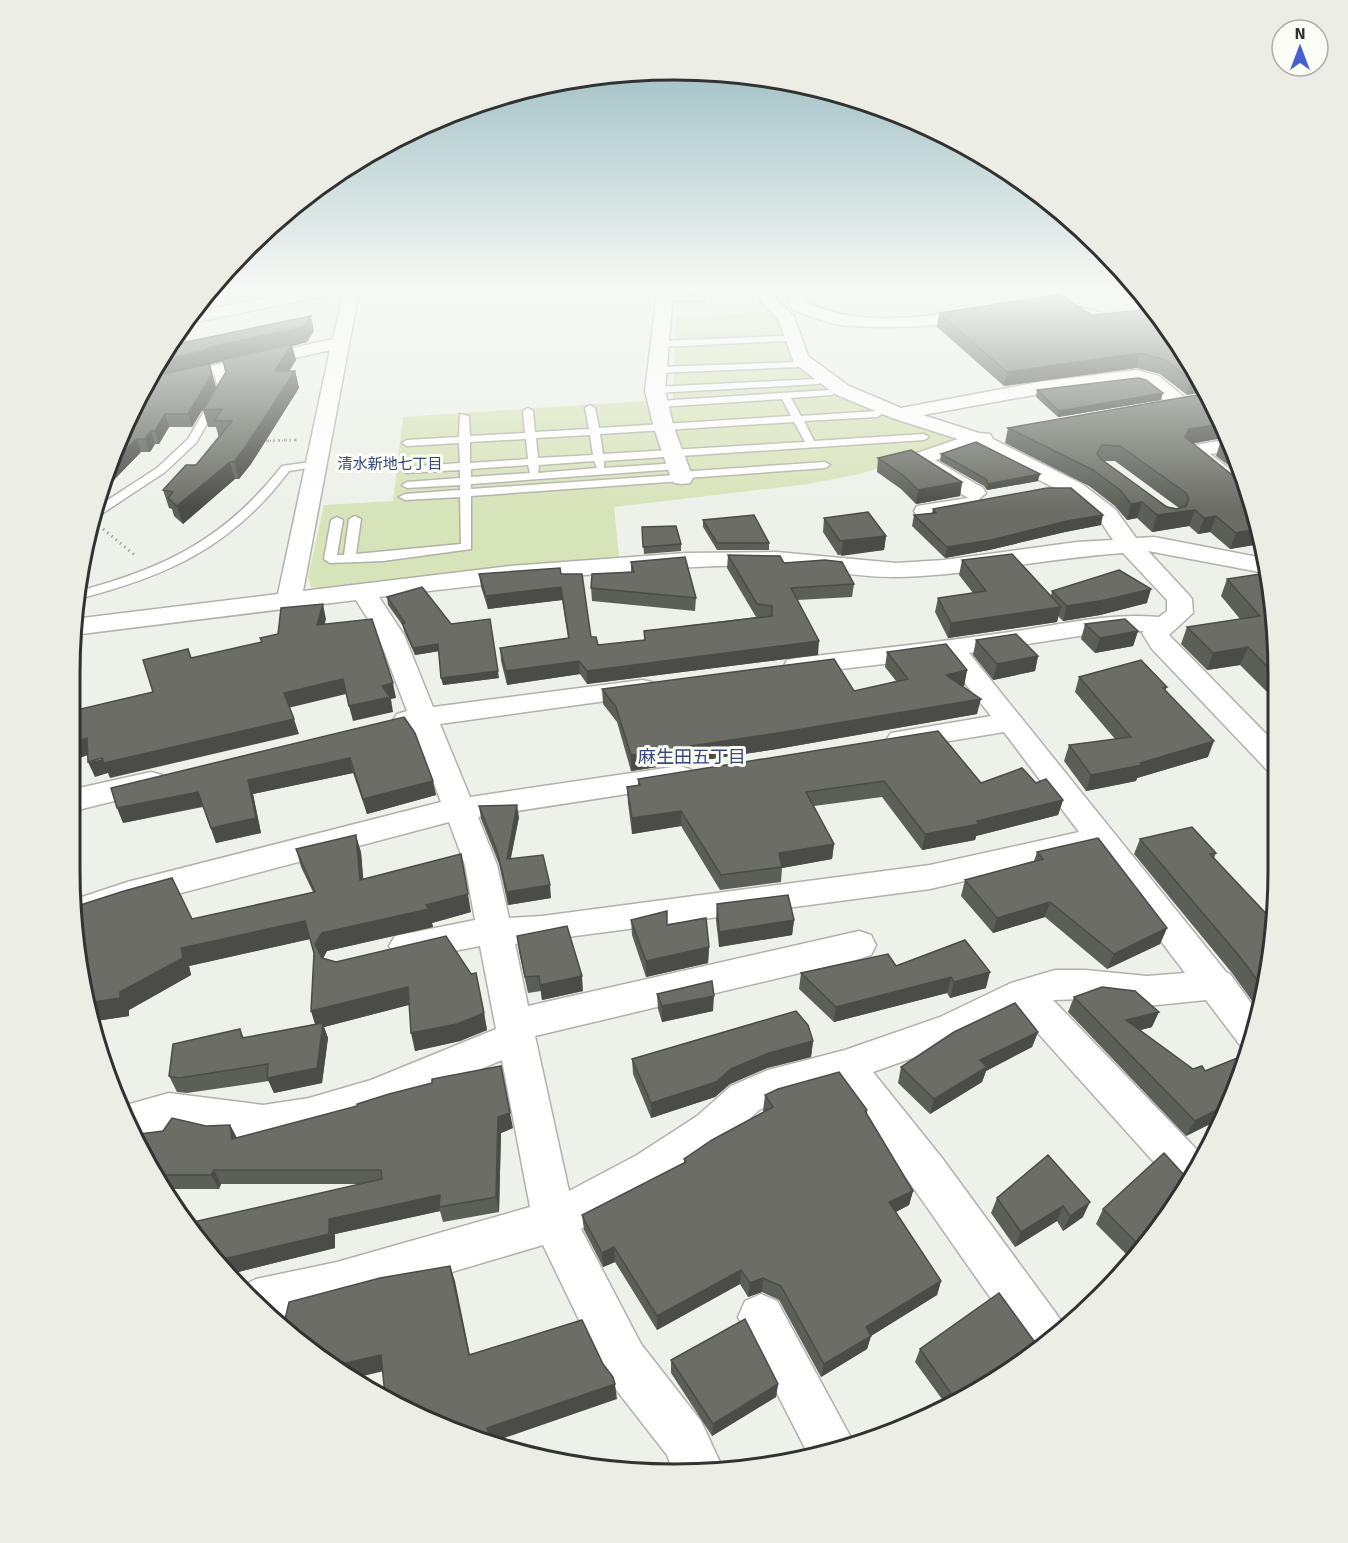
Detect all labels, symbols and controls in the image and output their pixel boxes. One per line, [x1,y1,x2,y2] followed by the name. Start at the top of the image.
[1270,18,1330,78] north arrow
[1294,24,1306,44] text: N
[337,455,443,473] district label: 清水新地七丁目
[638,746,746,768] district label: 麻生田五丁目

